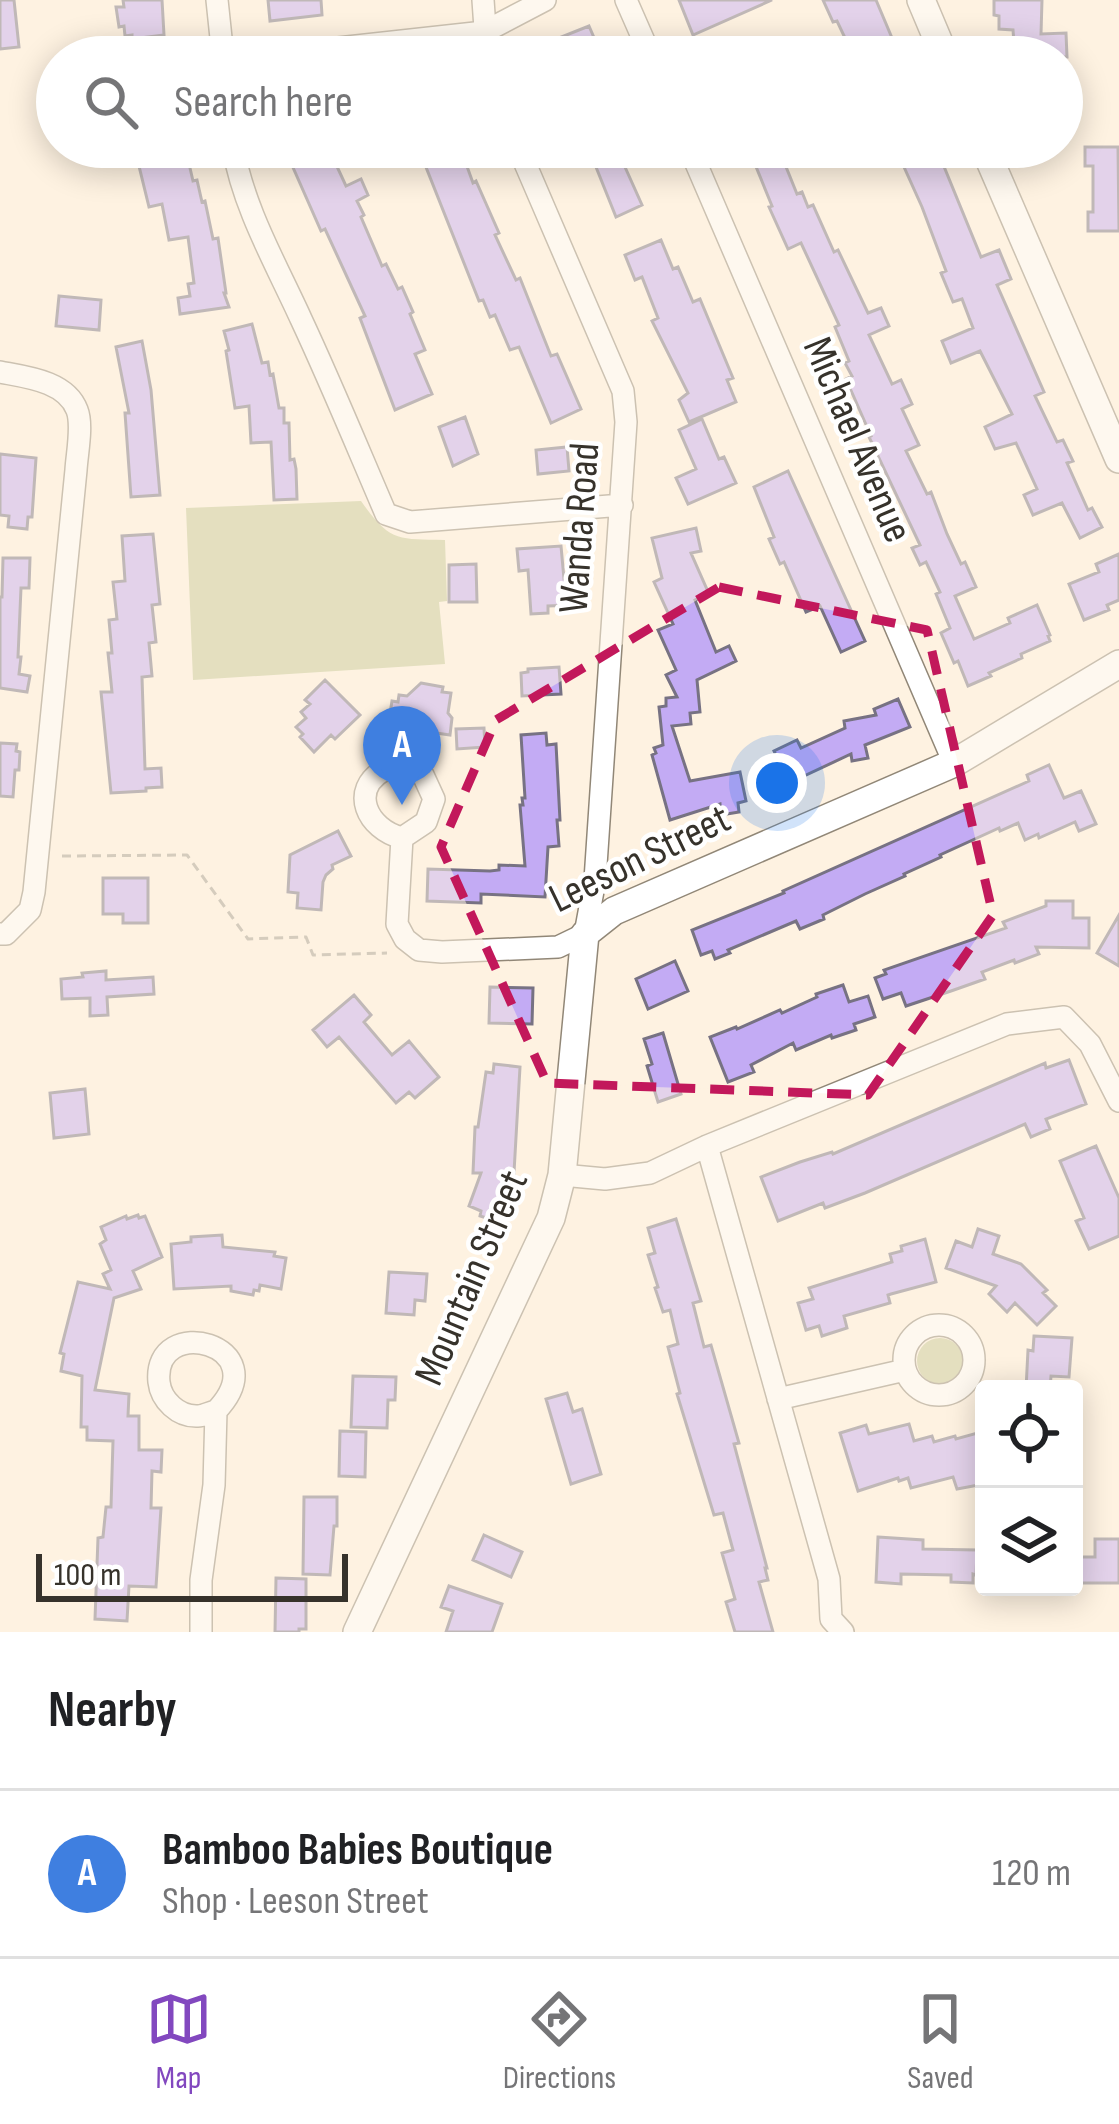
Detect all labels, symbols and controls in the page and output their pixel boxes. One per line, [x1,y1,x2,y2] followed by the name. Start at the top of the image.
[36,36,1083,168] search box
[78,69,144,135] icon: search
[174,75,353,130] text: Search here
[791,330,923,550] street label: Michael Avenue
[549,441,611,615] street label: Wanda Road
[363,706,441,805] pin: A
[747,753,807,813] your location
[541,793,739,925] street label: Leeson Street
[404,1163,540,1393] street label: Mountain Street
[975,1380,1083,1596] map controls
[975,1380,1083,1488] button: locate
[975,1488,1083,1596] button: layers
[36,1548,348,1601] scale bar
[54,1555,121,1595] text: 100 m
[48,1680,177,1741] text: Nearby
[162,1823,553,1878] text: Bamboo Babies Boutique
[78,1850,96,1897] text: A
[992,1850,1071,1897] text: 120 m
[162,1878,429,1925] text: Shop · Leeson Street
[146,1986,212,2098] tab: Map
[503,1986,616,2098] tab: Directions
[907,1986,973,2098] tab: Saved

